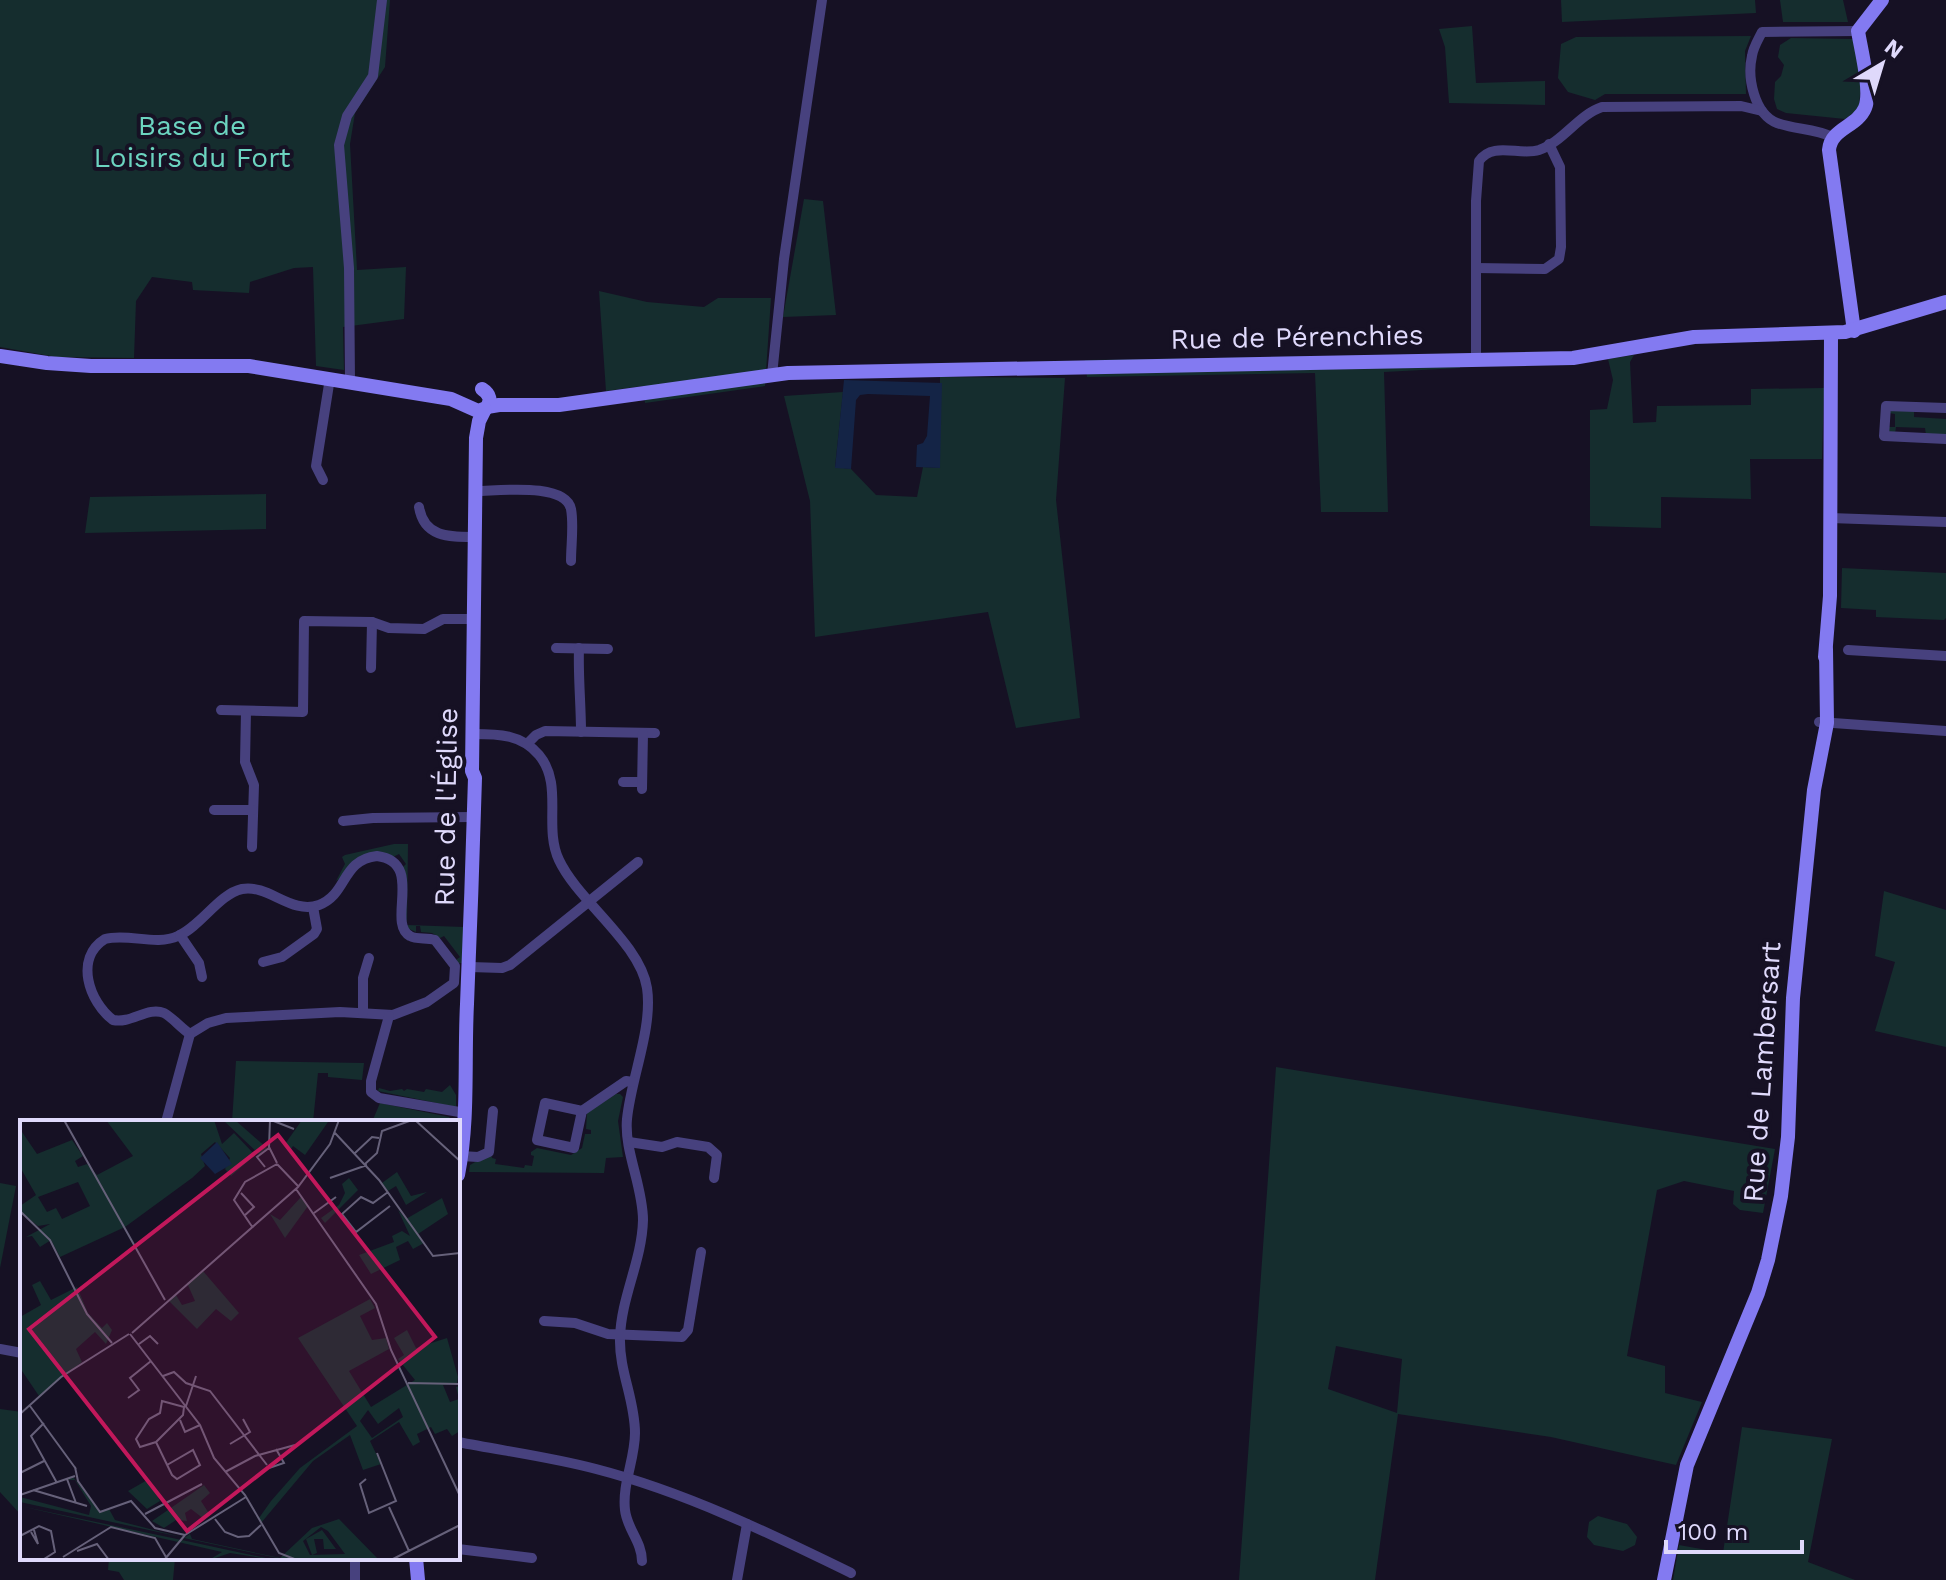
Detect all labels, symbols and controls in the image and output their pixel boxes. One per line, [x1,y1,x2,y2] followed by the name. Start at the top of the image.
[1842,24,1922,104] north arrow
[1880,34,1908,64] text: N
[94,109,291,174] park label: Base de Loisirs du Fort
[1170,318,1424,356] street label: Rue de Pérenchies
[428,707,464,907] street label: Rue de l'Église
[1736,940,1788,1203] street label: Rue de Lambersart
[20,1120,460,1560] inset map
[1666,1504,1802,1554] scale bar
[1678,1518,1748,1546] text: 100 m

